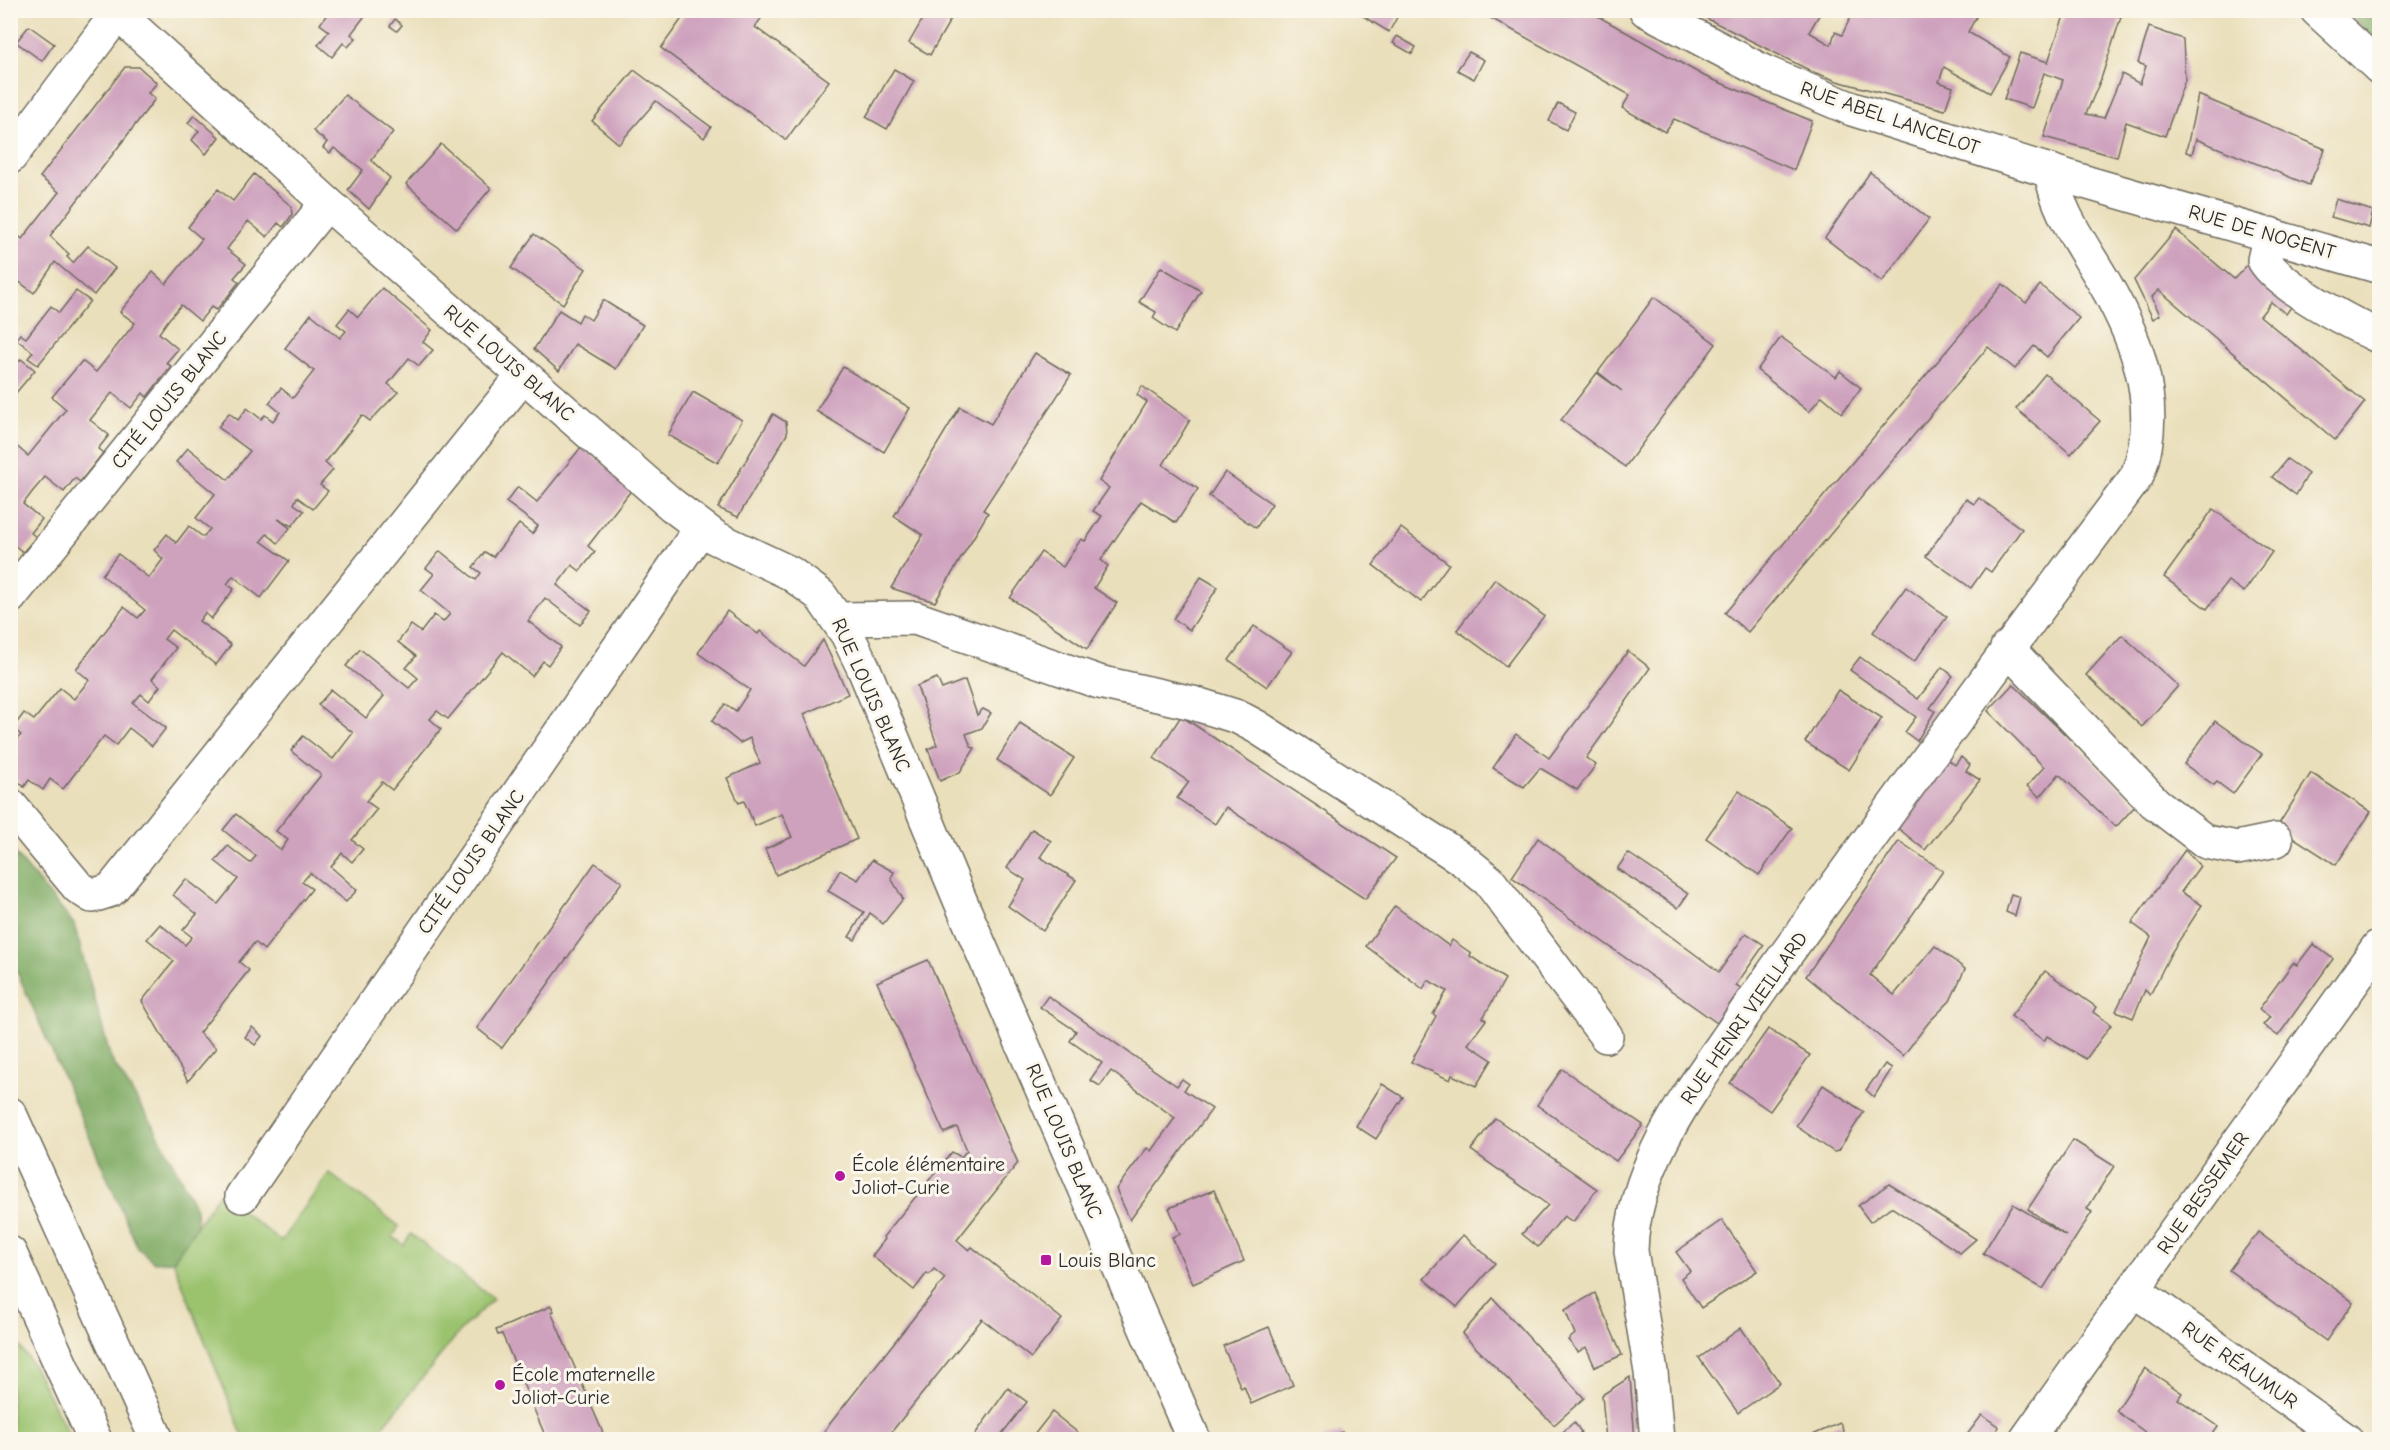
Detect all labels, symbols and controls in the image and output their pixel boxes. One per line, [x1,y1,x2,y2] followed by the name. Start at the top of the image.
[1797,77,1983,160] street label: RUE ABEL LANCELOT
[2186,200,2339,264] street label: RUE DE NOGENT
[439,300,579,426] street label: RUE LOUIS BLANC
[106,327,232,473] street label: CITÉ LOUIS BLANC
[827,615,915,775] street label: RUE LOUIS BLANC
[413,786,529,938] street label: CITÉ LOUIS BLANC
[1676,927,1812,1109] street label: RUE HENRI VIEILLARD
[1021,1060,1107,1222] street label: RUE LOUIS BLANC
[2152,1127,2254,1259] street label: RUE BESSEMER
[852,1153,1005,1199] place label: École élémentaire Joliot-Curie
[833,1169,847,1183] marker: École élémentaire Joliot-Curie
[1058,1249,1156,1272] place label: Louis Blanc
[1039,1253,1053,1267] marker: Louis Blanc
[2178,1316,2303,1414] street label: RUE RÉAUMUR
[512,1363,655,1409] place label: École maternelle Joliot-Curie
[493,1378,507,1392] marker: École maternelle Joliot-Curie

